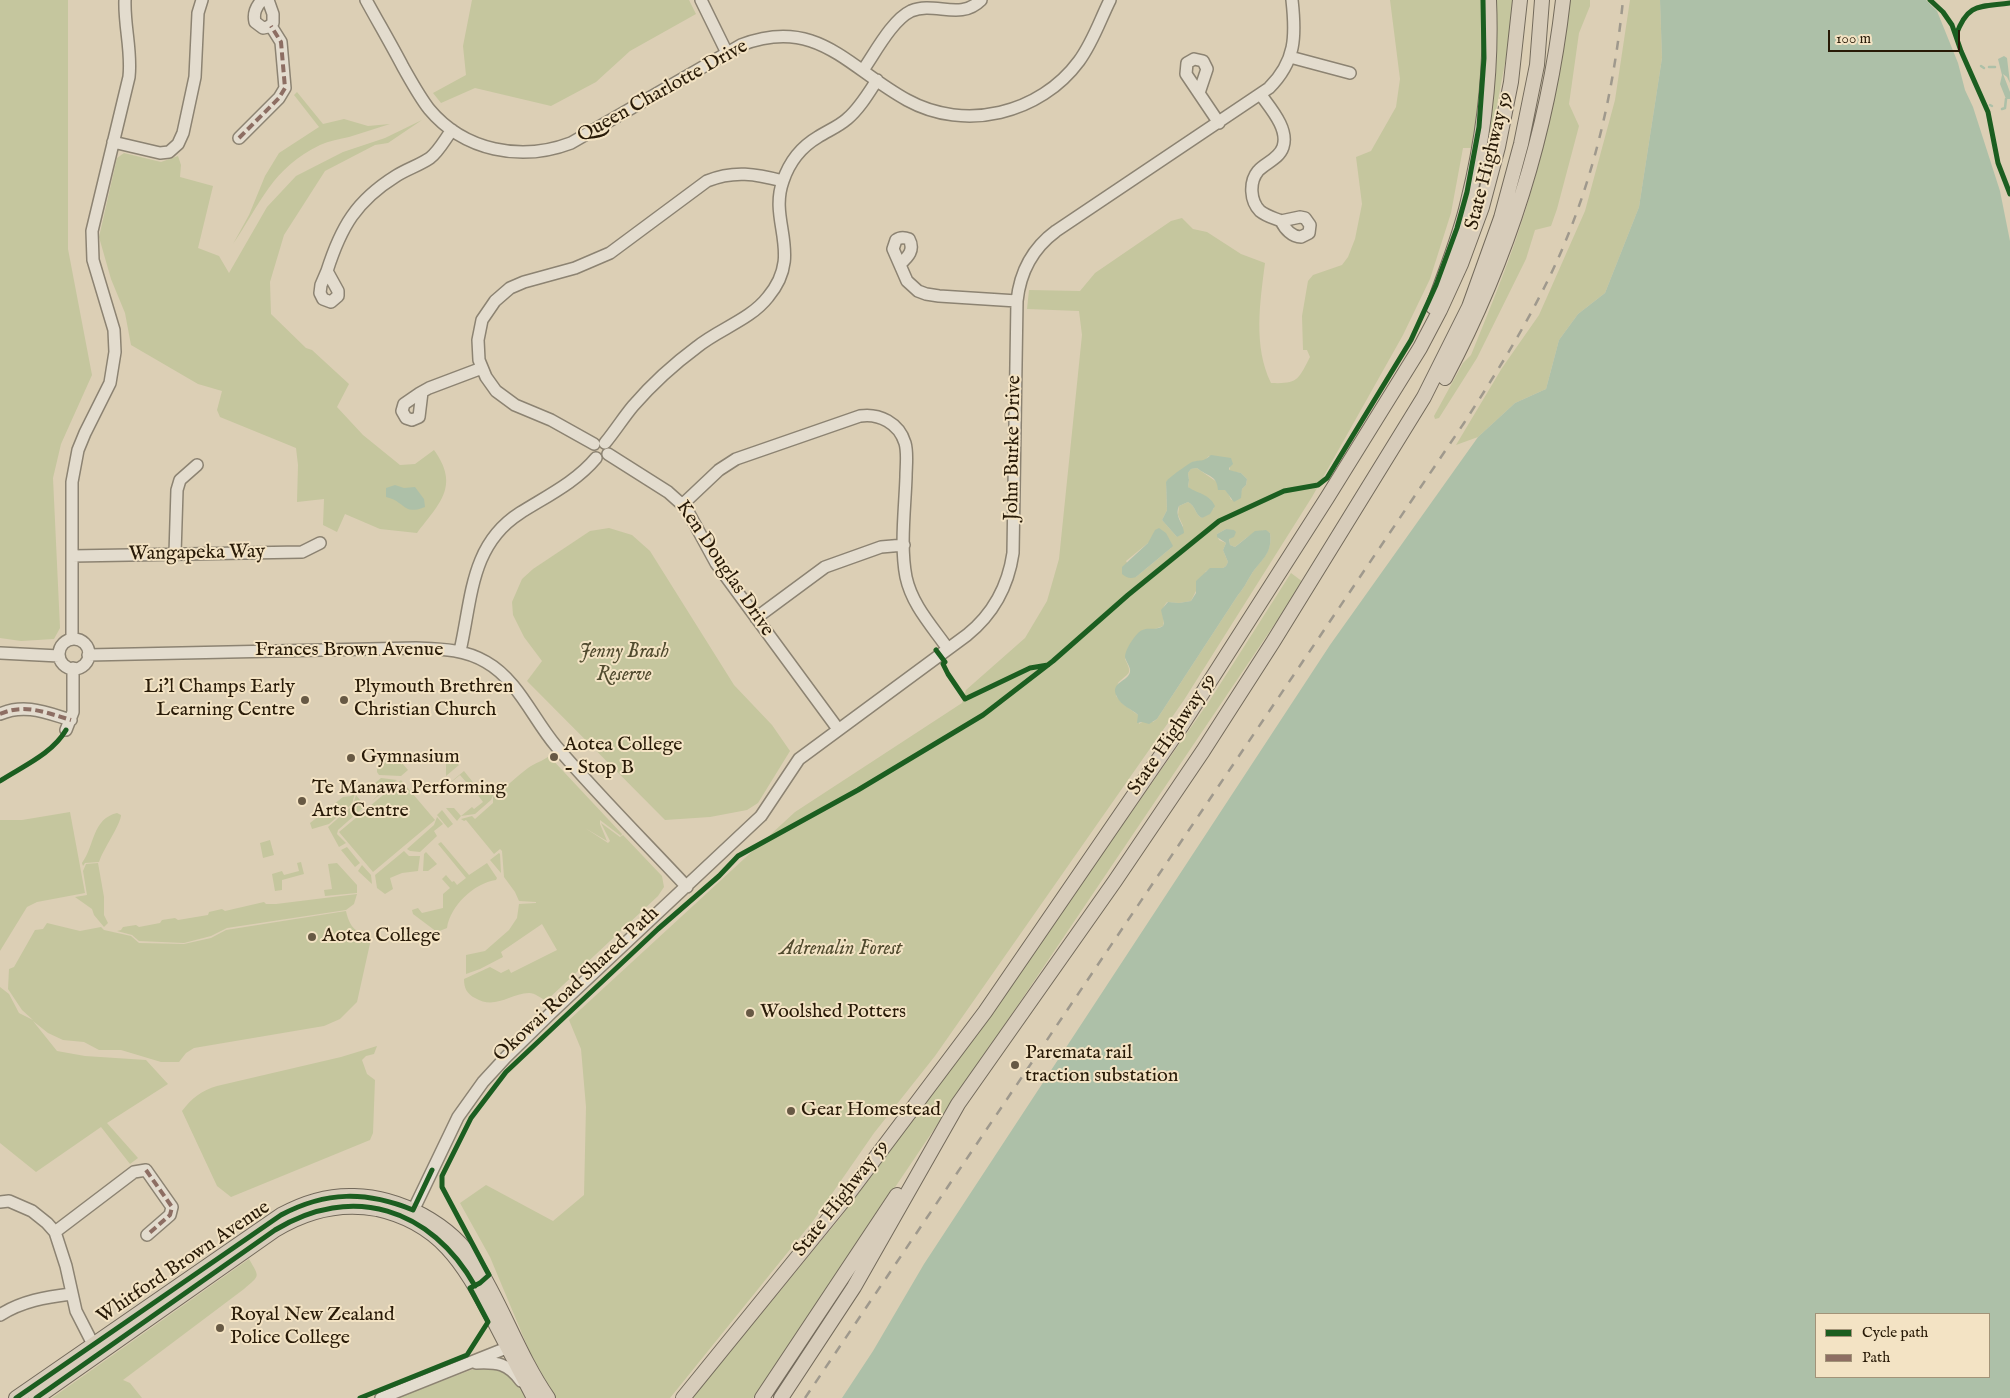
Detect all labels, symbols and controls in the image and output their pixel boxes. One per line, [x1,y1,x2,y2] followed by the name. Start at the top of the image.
[1830,20,1962,52] scale bar
[1836,29,1871,48] text: 100 m
[574,35,752,149] street label: Queen Charlotte Drive
[1461,89,1519,233] street label: State Highway 59
[1001,375,1027,521] street label: John Burke Drive
[670,496,778,642] street label: Ken Douglas Drive
[129,541,265,567] street label: Wangapeka Way
[255,639,443,663] street label: Frances Brown Avenue
[579,641,669,688] park label: Jenny Brash Reserve
[1123,670,1223,800] street label: State Highway 59
[144,676,295,723] place label: Li'l Champs Early Learning Centre
[354,676,513,723] place label: Plymouth Brethren Christian Church
[299,694,311,706] marker: Li'l Champs Early Learning Centre
[338,694,350,706] marker: Plymouth Brethren Christian Church
[564,734,682,781] place label: Aotea College - Stop B
[361,746,460,770] place label: Gymnasium
[548,751,560,763] marker: Aotea College - Stop B
[345,752,357,764] marker: Gymnasium
[312,777,506,824] place label: Te Manawa Performing Arts Centre
[296,795,308,807] marker: Te Manawa Performing Arts Centre
[489,902,665,1068] street label: Okowai Road Shared Path
[322,925,440,949] place label: Aotea College
[306,931,318,943] marker: Aotea College
[780,938,902,962] park label: Adrenalin Forest
[760,1001,906,1025] place label: Woolshed Potters
[744,1007,756,1019] marker: Woolshed Potters
[1025,1042,1178,1089] place label: Paremata rail traction substation
[1009,1059,1021,1071] marker: Paremata rail traction substation
[801,1099,941,1123] place label: Gear Homestead
[785,1105,797,1117] marker: Gear Homestead
[789,1136,895,1262] street label: State Highway 59
[93,1196,275,1330] street label: Whitford Brown Avenue
[230,1304,395,1351] place label: Royal New Zealand Police College
[1815,1313,1990,1378] legend
[214,1322,226,1334] marker: Royal New Zealand Police College
[1862,1323,1928,1342] text: Cycle path
[1862,1348,1890,1367] text: Path

